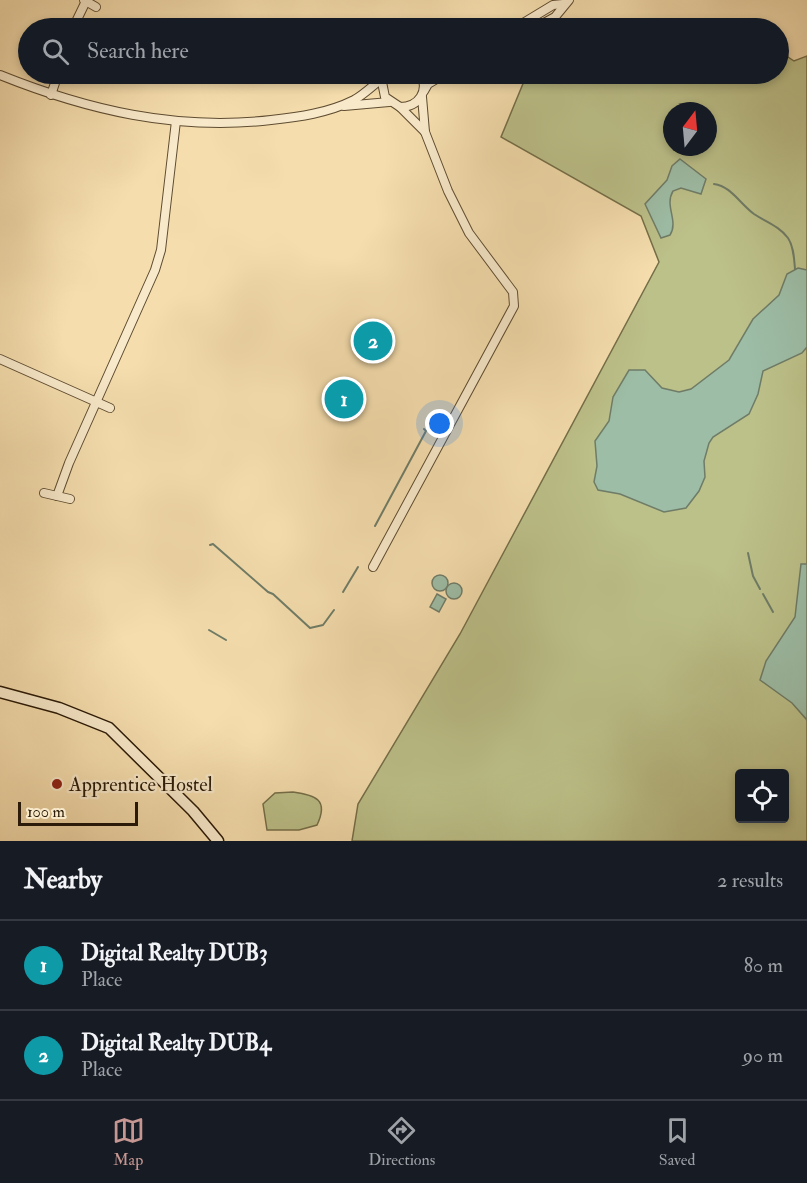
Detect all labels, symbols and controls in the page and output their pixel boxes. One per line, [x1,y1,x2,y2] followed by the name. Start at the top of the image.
[18,18,789,84] search box
[39,35,72,68] icon: search
[87,37,189,65] text: Search here
[663,102,717,156] north arrow
[354,318,392,364] pin: 2
[324,376,364,422] pin: 1
[425,409,454,438] your location
[735,769,789,823] map controls
[735,769,789,823] button: locate
[68,772,213,798] place label: Apprentice Hostel
[50,777,64,791] marker: Apprentice Hostel
[18,799,138,826] scale bar
[27,802,65,822] text: 100 m
[24,864,102,896] text: Nearby
[717,868,783,893] text: 2 results
[81,939,268,967] text: Digital Realty DUB3
[40,953,47,978] text: 1
[744,953,783,978] text: 80 m
[81,967,122,992] text: Place
[81,1029,271,1057] text: Digital Realty DUB4
[38,1043,49,1068] text: 2
[743,1043,783,1068] text: 90 m
[81,1057,122,1082] text: Place
[112,1114,145,1170] tab: Map
[368,1114,435,1170] tab: Directions
[659,1114,695,1170] tab: Saved

